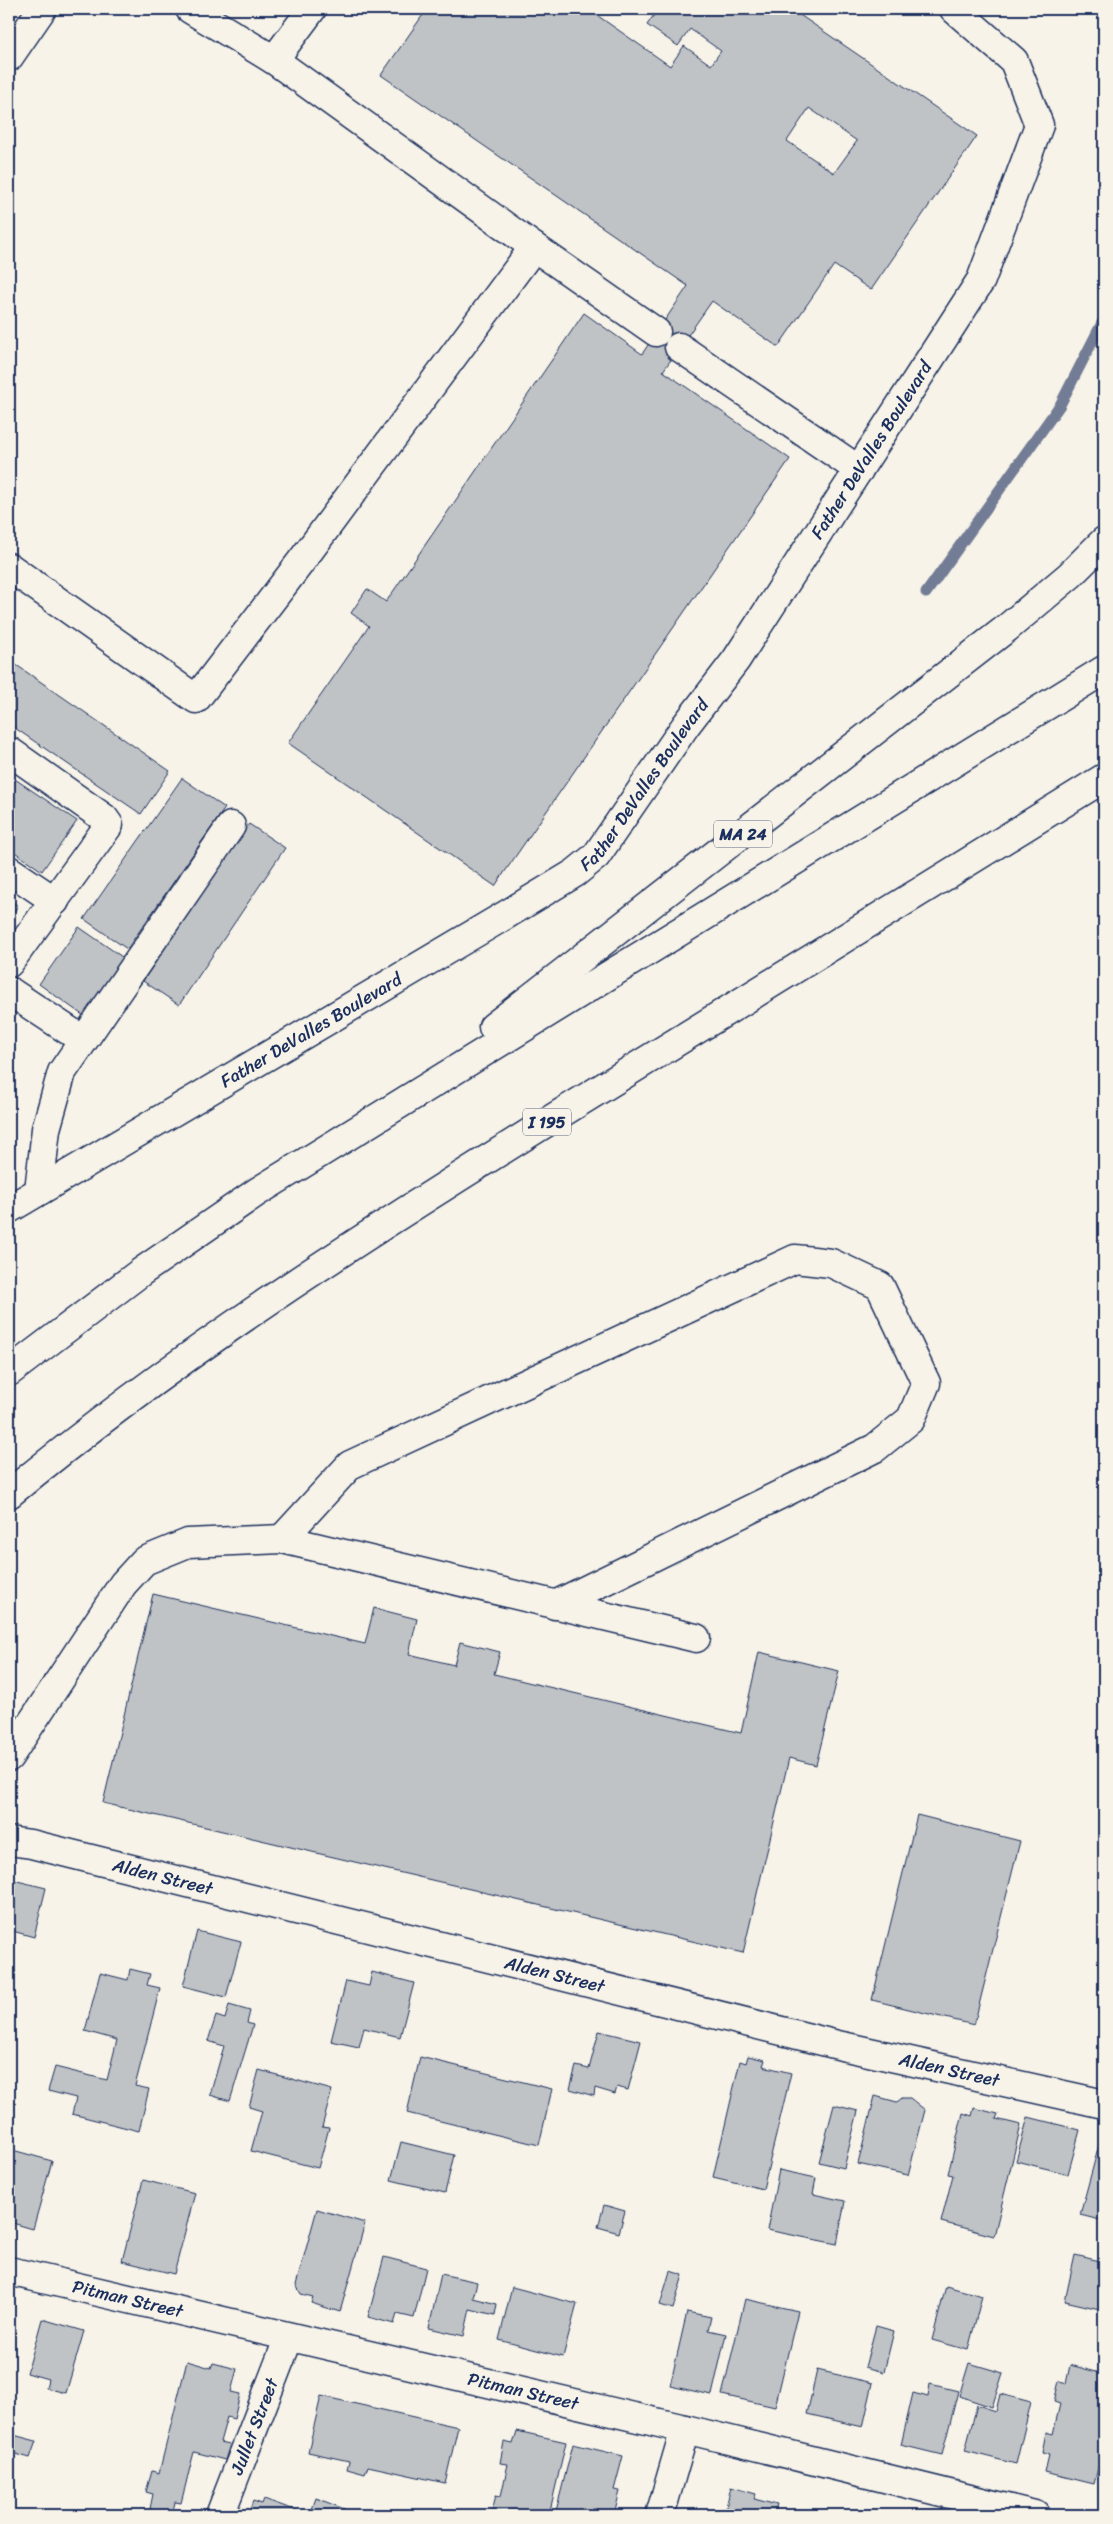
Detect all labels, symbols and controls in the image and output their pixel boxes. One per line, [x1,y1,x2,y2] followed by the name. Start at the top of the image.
[802,353,942,546] street label: Father DeValles Boulevard
[572,690,718,880] street label: Father DeValles Boulevard
[714,821,772,848] road number: MA 24
[214,963,410,1097] street label: Father DeValles Boulevard
[523,1108,571,1136] road number: I 195
[108,1849,217,1905] street label: Alden Street
[500,1946,609,2002] street label: Alden Street
[895,2043,1003,2097] street label: Alden Street
[69,2270,187,2327] street label: Pitman Street
[465,2363,582,2420] street label: Pitman Street
[221,2373,288,2480] street label: Jullet Street

